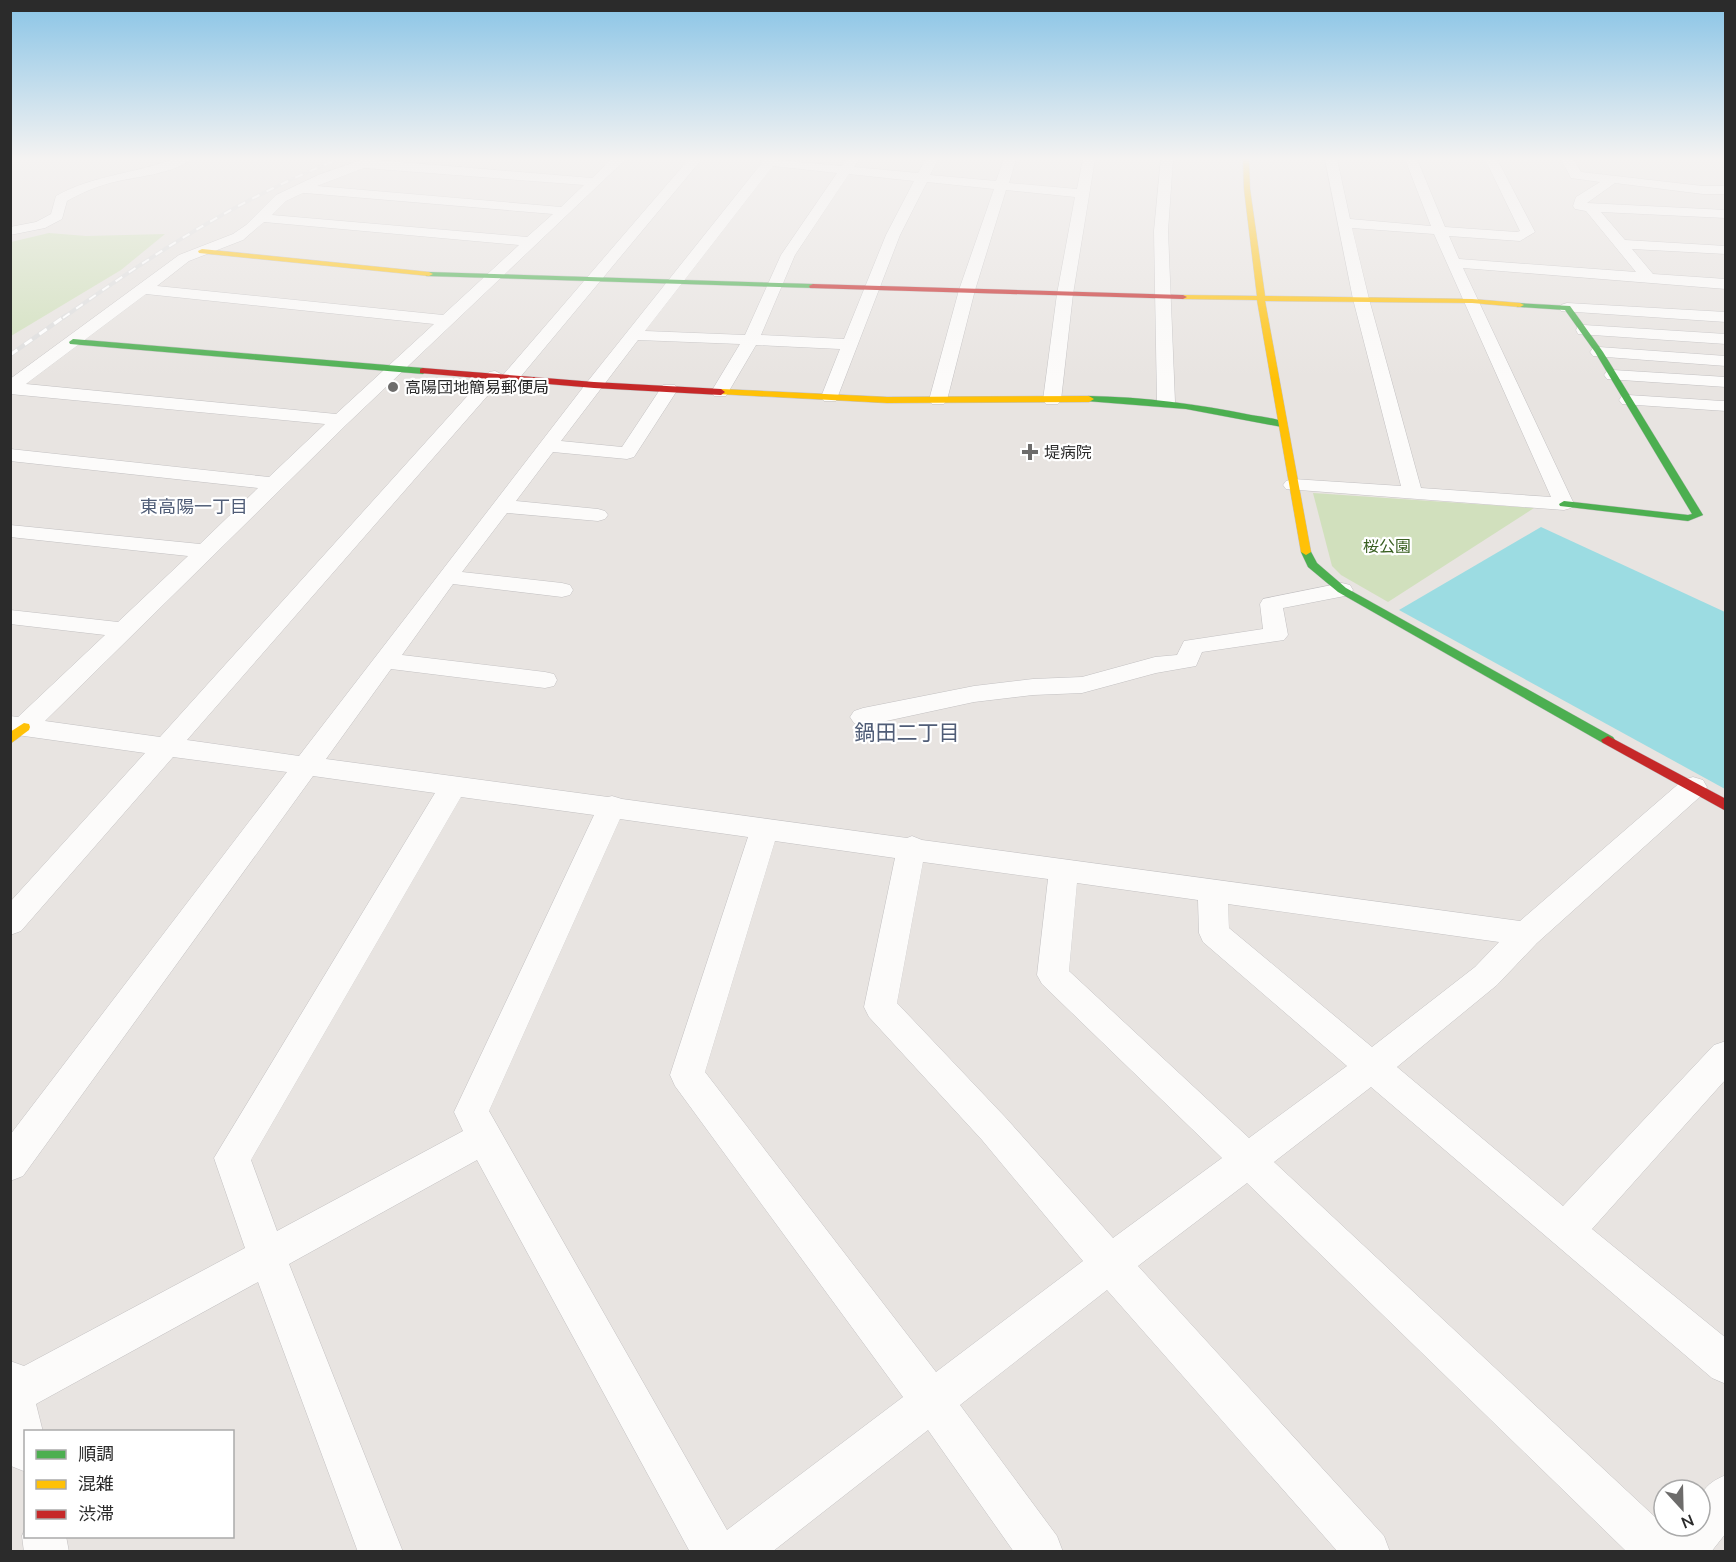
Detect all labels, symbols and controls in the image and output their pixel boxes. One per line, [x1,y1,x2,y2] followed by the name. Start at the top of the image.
[405,377,549,399] place label: 高陽団地簡易郵便局
[386,380,400,394] marker: 高陽団地簡易郵便局
[1044,442,1092,464] place label: 堤病院
[1021,443,1039,461] marker: 堤病院
[140,495,248,519] district label: 東高陽一丁目
[1363,536,1411,558] park label: 桜公園
[855,719,960,747] district label: 鍋田二丁目
[24,1430,234,1538] legend
[78,1442,114,1466] text: 順調
[78,1472,114,1496] text: 混雑
[1652,1478,1712,1538] north arrow
[78,1502,114,1526] text: 渋滞
[1678,1509,1697,1533] text: N

